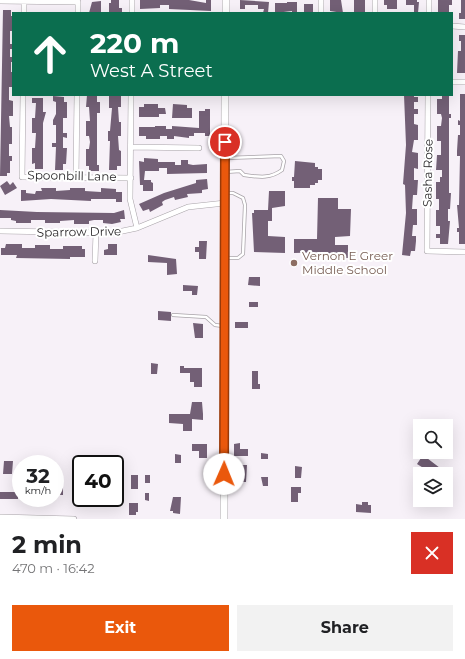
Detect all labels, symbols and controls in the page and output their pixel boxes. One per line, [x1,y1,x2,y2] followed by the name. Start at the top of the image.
[90,26,179,60] text: 220 m
[24,28,76,80] icon: ahead
[90,60,213,82] text: West A Street
[208,125,242,159] pin
[214,131,236,153] icon: arrive
[419,139,436,207] street label: Sasha Rose
[27,167,117,184] street label: Spoonbill Lane
[37,223,121,240] street label: Sparrow Drive
[302,248,393,277] place label: Vernon E Greer Middle School
[289,258,299,268] marker: Vernon E Greer Middle School
[413,419,453,507] map controls
[413,419,453,459] button: search
[203,453,245,495] position arrow
[72,455,124,507] speed limit sign: 40
[26,464,50,488] text: 32
[413,467,453,507] button: layers
[25,484,51,497] text: km/h
[12,530,82,559] text: 2 min
[411,532,453,574] button: close
[12,560,95,576] text: 470 m · 16:42
[12,605,229,651] button: Exit
[237,605,453,651] button: Share

